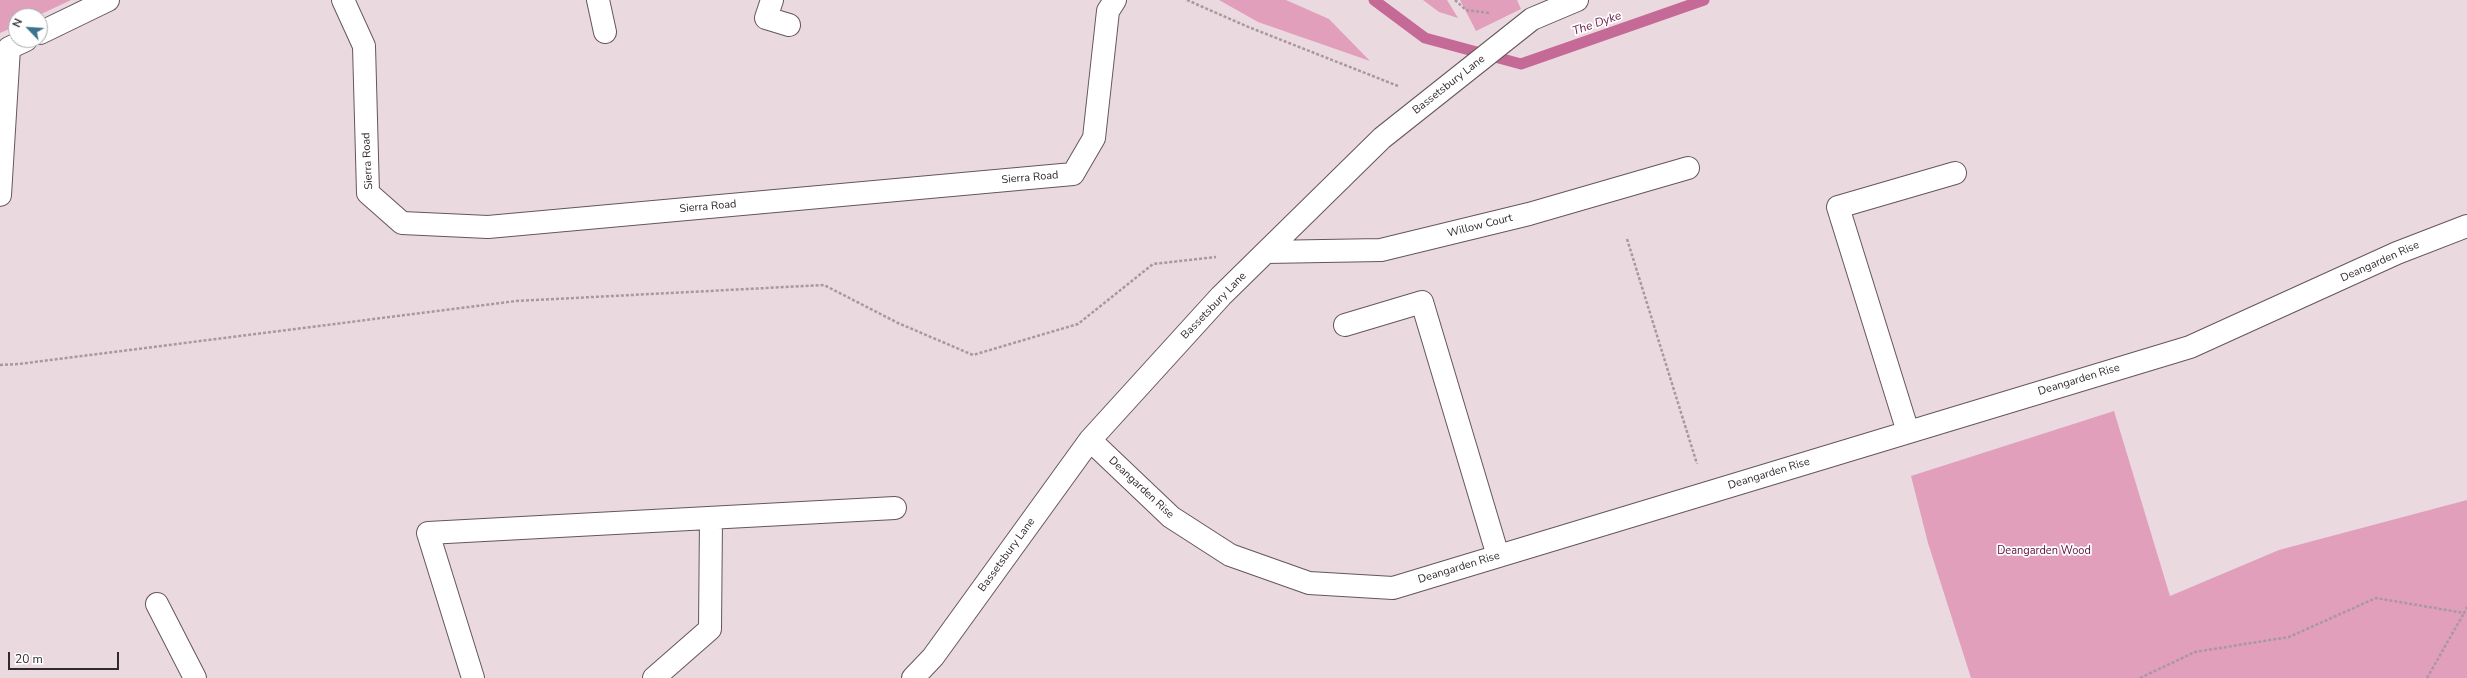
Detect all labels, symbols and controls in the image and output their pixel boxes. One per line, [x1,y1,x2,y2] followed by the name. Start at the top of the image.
[8,8,48,48] north arrow
[1571,9,1623,39] water label: The Dyke
[9,16,26,30] text: N
[1410,53,1488,117] street label: Bassetsbury Lane
[360,132,376,190] street label: Sierra Road
[1001,169,1059,187] street label: Sierra Road
[679,198,737,216] street label: Sierra Road
[1446,212,1514,240] street label: Willow Court
[2339,239,2421,285] street label: Deangarden Rise
[1179,270,1249,342] street label: Bassetsbury Lane
[2037,361,2121,399] street label: Deangarden Rise
[1106,454,1176,522] street label: Deangarden Rise
[1727,455,1811,493] street label: Deangarden Rise
[976,515,1038,595] street label: Bassetsbury Lane
[1997,544,2091,558] park label: Deangarden Wood
[1417,549,1501,587] street label: Deangarden Rise
[10,644,121,670] scale bar
[15,651,43,667] text: 20 m

